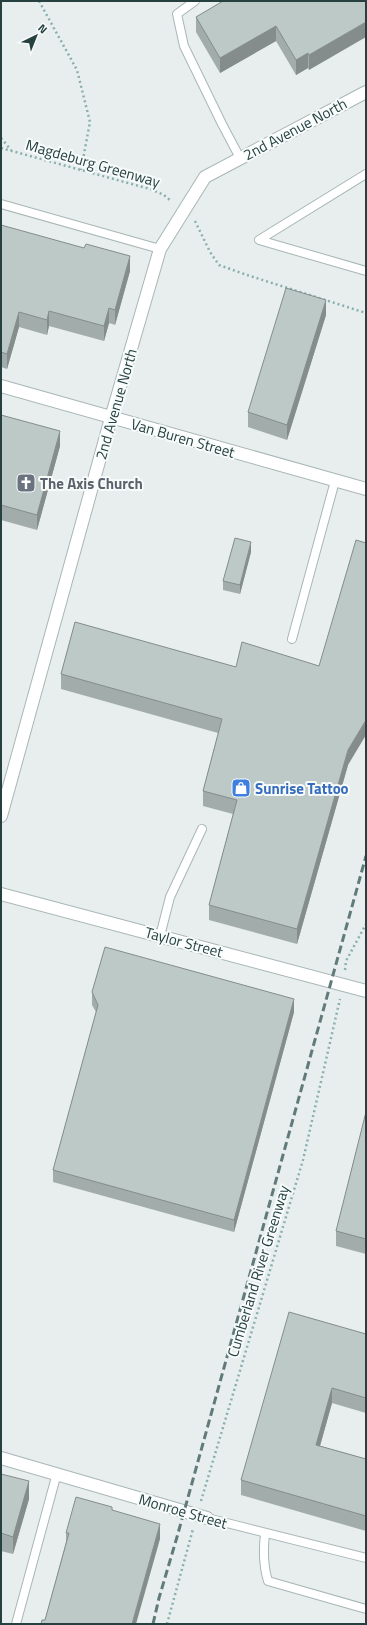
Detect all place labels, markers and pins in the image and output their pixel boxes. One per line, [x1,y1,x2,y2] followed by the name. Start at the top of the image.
[15,472,37,494] church icon: The Axis Church
[40,472,143,495] place label: The Axis Church
[230,777,252,799] shop icon: Sunrise Tattoo
[255,777,349,800] place label: Sunrise Tattoo

